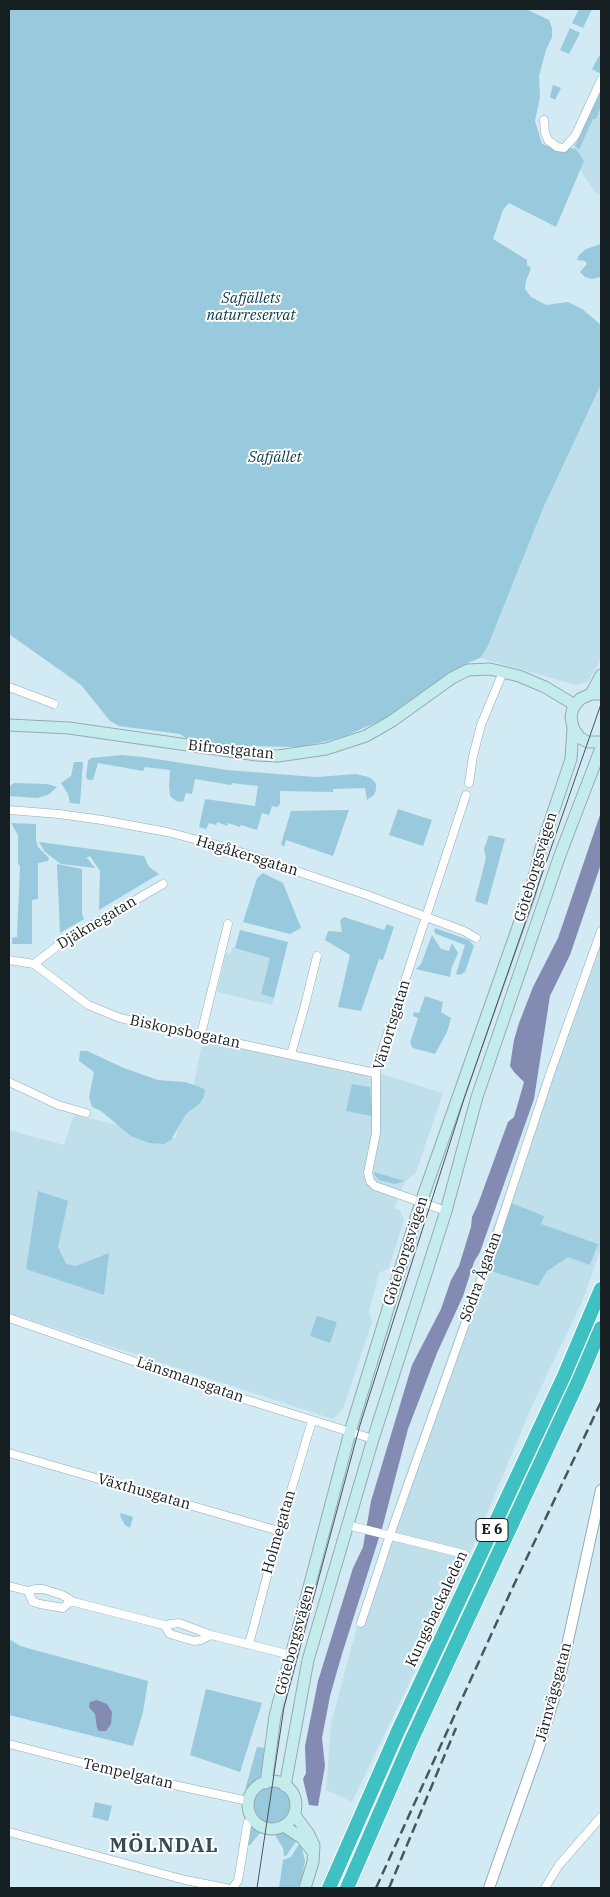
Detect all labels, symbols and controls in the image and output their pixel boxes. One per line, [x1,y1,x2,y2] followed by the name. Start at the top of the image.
[206,290,296,325] park label: Safjällets naturreservat
[248,449,302,467] park label: Safjället
[187,737,275,763] street label: Bifrostgatan
[511,810,561,924] street label: Göteborgsvägen
[194,832,300,880] street label: Hagåkersgatan
[54,892,140,954] street label: Djäknegatan
[370,978,414,1072] street label: Vänortsgatan
[128,1012,242,1052] street label: Biskopsbogatan
[380,1194,432,1308] street label: Göteborgsvägen
[456,1230,506,1324] street label: Södra Ågatan
[134,1353,246,1407] street label: Länsmansgatan
[95,1470,193,1514] street label: Växthusgatan
[258,1488,300,1576] street label: Holmegatan
[476,1518,508,1542] road number: E 6
[402,1548,472,1670] street label: Kungsbackaleden
[272,1583,318,1697] street label: Göteborgsvägen
[532,1641,576,1743] street label: Järnvägsgatan
[81,1755,175,1793] street label: Tempelgatan
[109,1834,219,1858] district label: MÖLNDAL

